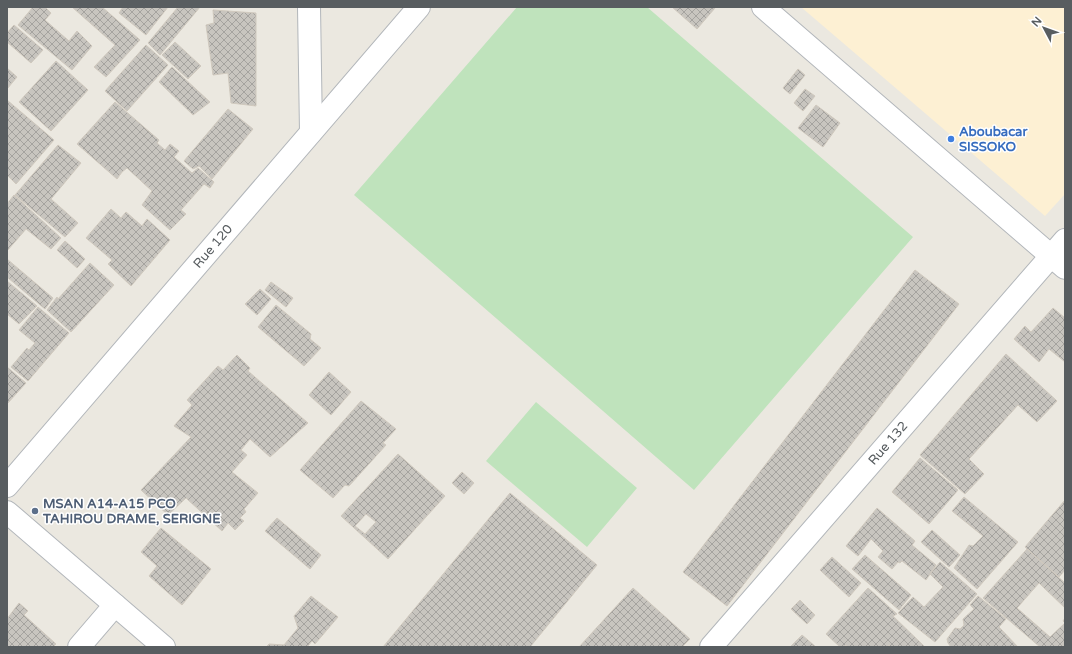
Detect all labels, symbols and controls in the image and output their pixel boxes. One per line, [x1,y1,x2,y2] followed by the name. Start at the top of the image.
[1024,8,1064,48] north arrow
[1029,14,1045,29] text: N
[959,124,1028,155] place label: Aboubacar SISSOKO
[946,134,956,144] marker: Aboubacar SISSOKO
[190,221,236,272] street label: Rue 120
[865,418,911,468] street label: Rue 132
[42,496,221,527] place label: MSAN A14-A15 PCO TAHIROU DRAME, SERIGNE
[30,506,40,516] marker: MSAN A14-A15 PCO TAHIROU DRAME, SERIGNE

